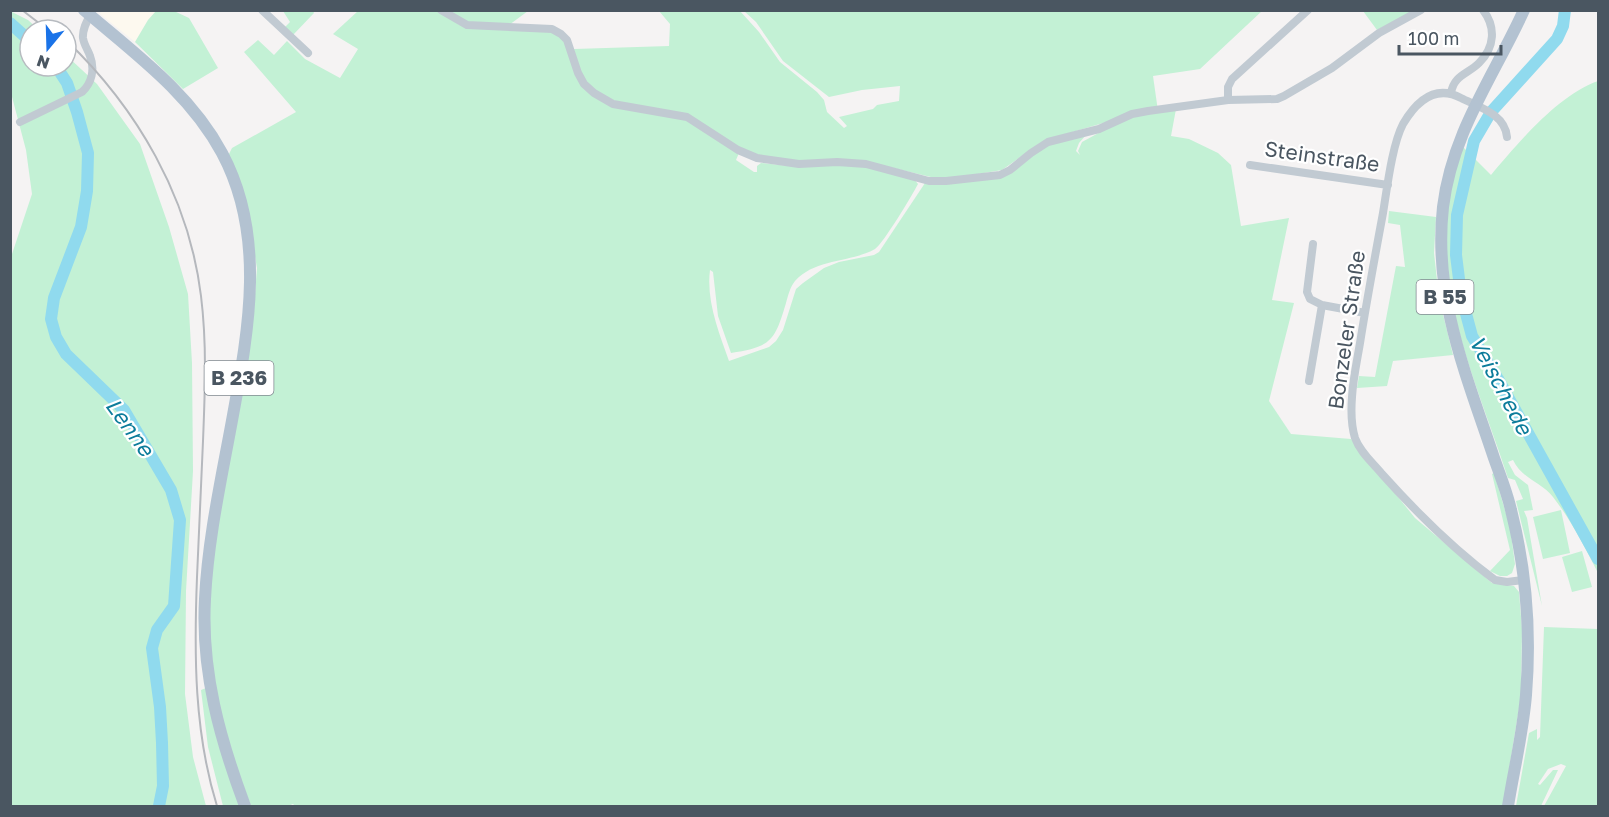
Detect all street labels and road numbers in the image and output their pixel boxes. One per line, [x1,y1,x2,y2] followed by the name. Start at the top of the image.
[1263,135,1381,177] street label: Steinstraße
[1322,249,1370,411] street label: Bonzeler Straße
[1416,280,1474,314] road number: B 55
[204,361,274,395] road number: B 236

